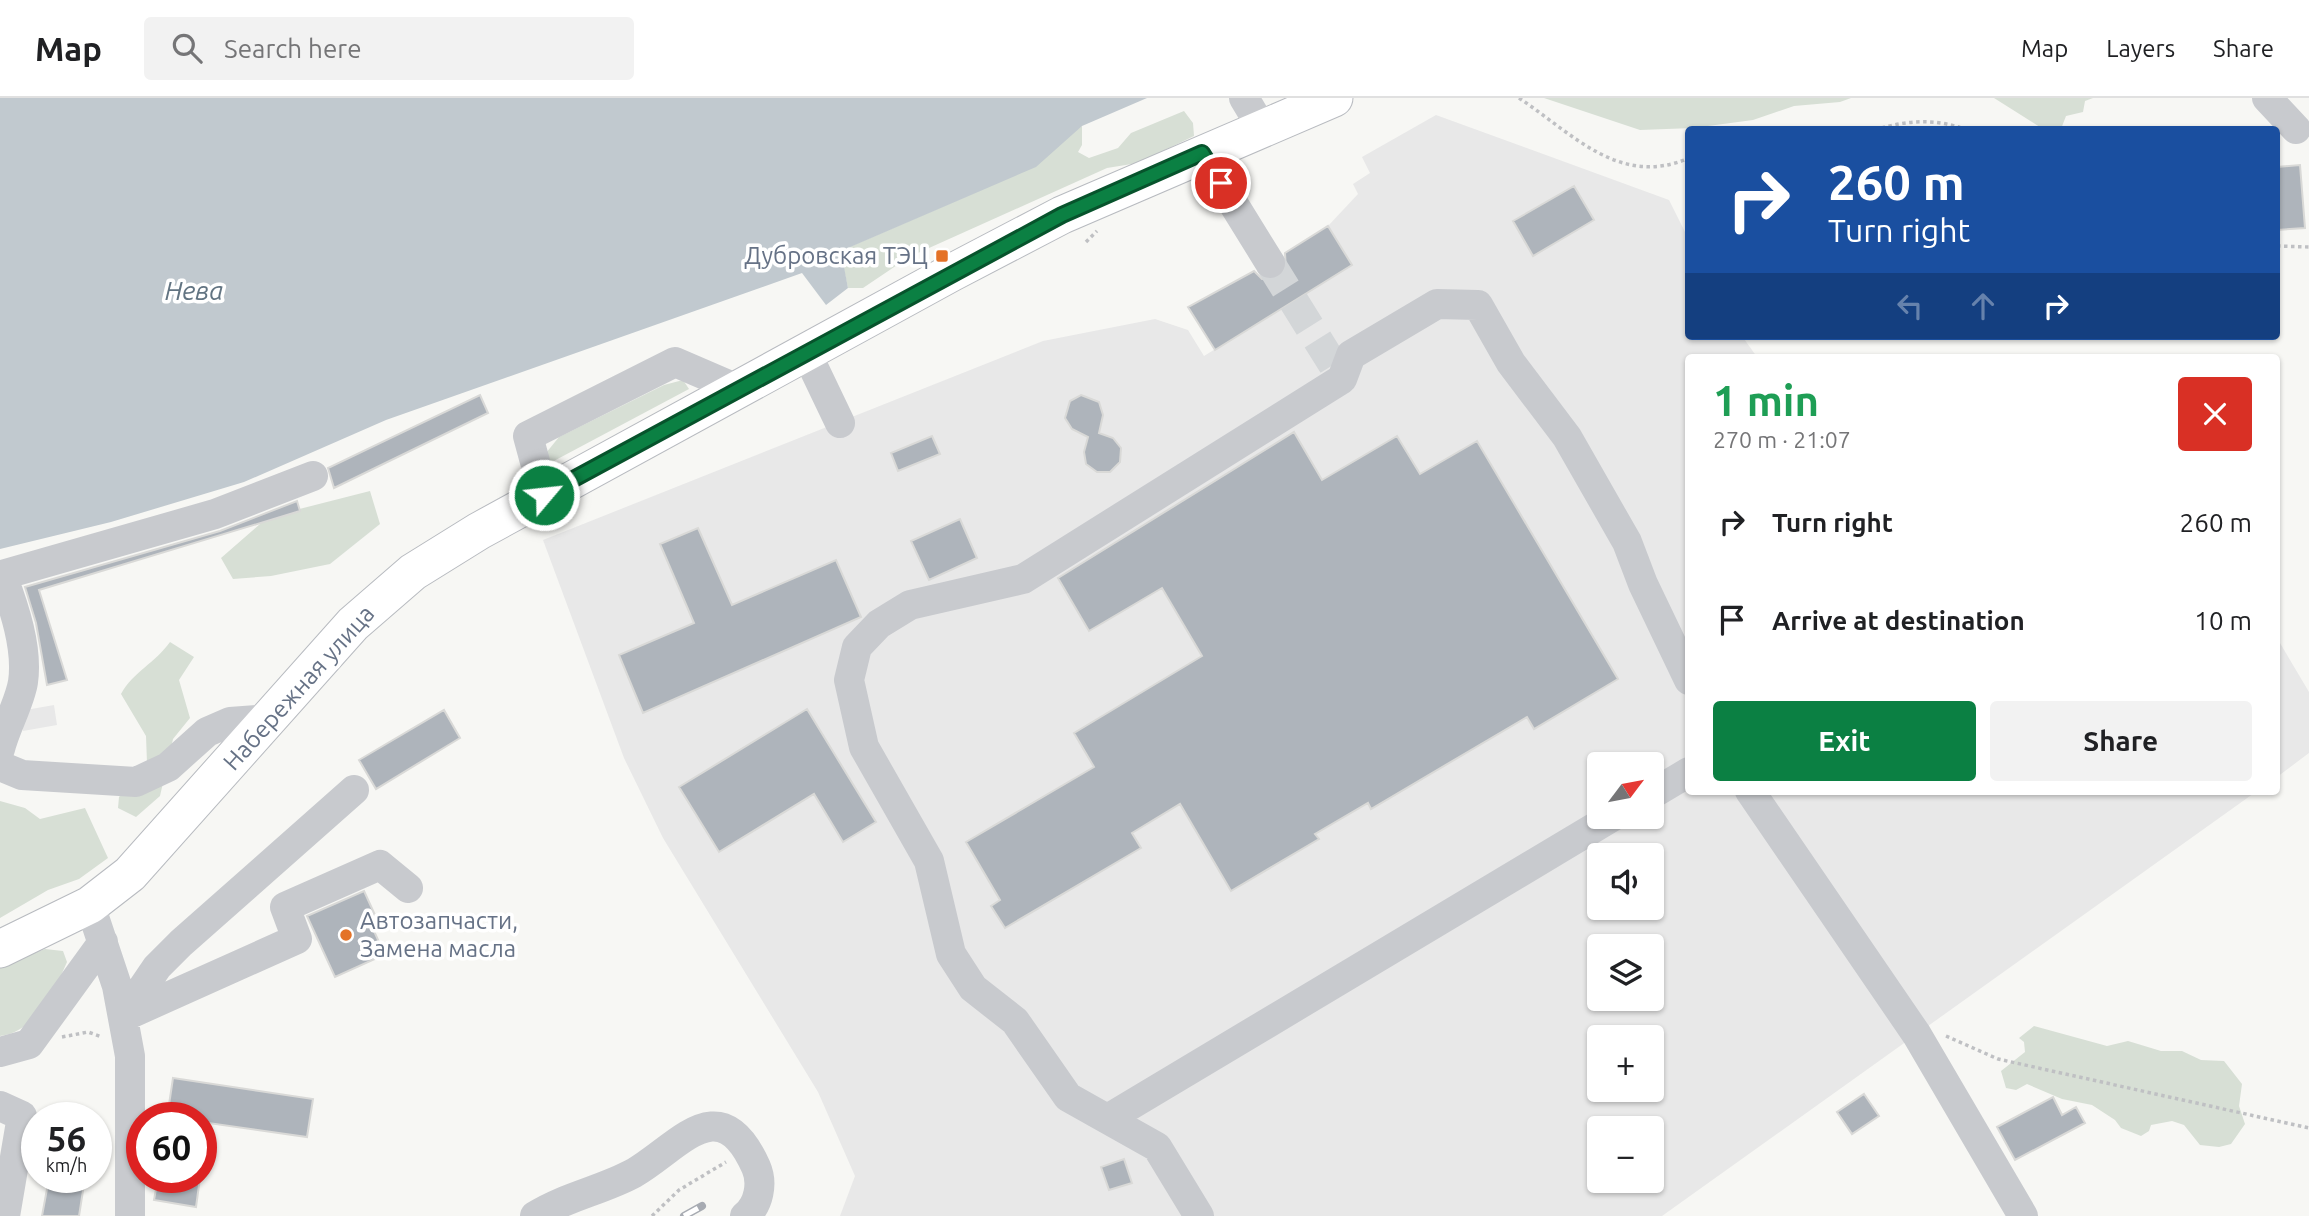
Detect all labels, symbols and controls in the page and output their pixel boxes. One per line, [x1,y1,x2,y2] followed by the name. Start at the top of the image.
[144,17,634,80] search box
[168,29,206,67] icon: search
[35,30,102,67] text: Map
[224,34,362,63] text: Search here
[2021,35,2068,62] text: Map
[2106,35,2175,62] text: Layers
[2213,35,2274,62] text: Share
[1191,153,1251,213] pin
[1713,154,1804,245] icon: right
[1828,154,1965,209] text: 260 m
[1202,164,1240,202] icon: arrive
[1828,212,1970,248] text: Turn right
[744,242,928,269] place label: Дубровская ТЭЦ
[934,248,950,264] marker: Дубровская ТЭЦ
[165,276,223,305] water label: Нева
[1891,287,1929,325] icon: left
[1964,287,2002,325] icon: ahead
[2037,287,2075,325] icon: right
[1713,377,1819,424] text: 1 min
[2178,377,2252,451] button: close
[1713,427,1851,452] text: 270 m · 21:07
[507,458,581,532] position arrow
[1713,503,1751,541] icon: right
[1772,508,1893,537] text: Turn right
[2180,508,2252,537] text: 260 m
[218,600,380,775] street label: Набережная улица
[1713,601,1751,639] icon: arrive
[1772,606,2025,635] text: Arrive at destination
[2194,606,2252,635] text: 10 m
[1713,701,1976,781] button: Exit
[1990,701,2252,781] button: Share
[1587,752,1664,830] north arrow
[1587,752,1664,1193] map controls
[1587,843,1664,920] button: sound
[360,907,518,962] place label: Автозапчасти, Замена масла
[338,927,354,943] marker: Автозапчасти, Замена масла
[1587,934,1664,1011] button: layers
[1587,1025,1664,1102] button: +
[126,1102,217,1193] speed limit sign: 60
[1587,1116,1664,1193] button: −
[47,1118,86,1158] text: 56
[46,1155,87,1175] text: km/h

